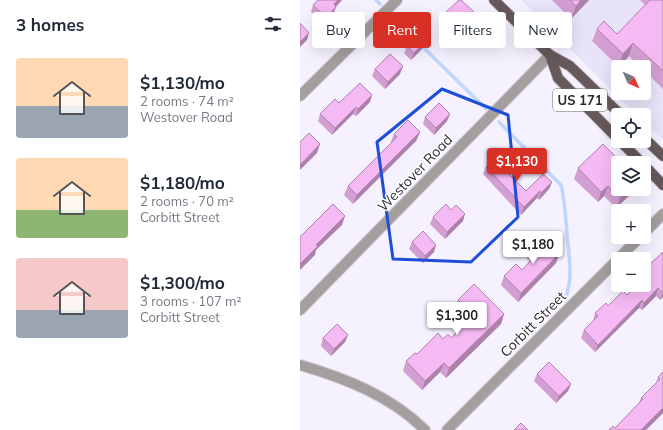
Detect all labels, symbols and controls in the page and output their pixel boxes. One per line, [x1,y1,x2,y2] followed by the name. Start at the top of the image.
[312,12,365,48] chip: Buy
[373,12,431,48] chip: Rent
[439,12,506,48] chip: Filters
[514,12,572,48] chip: New
[262,13,284,35] icon: filters
[16,14,84,35] text: 3 homes
[611,60,651,100] north arrow
[611,60,651,292] map controls
[140,72,225,93] text: $1,130/mo
[48,74,96,122] icon: home
[553,89,607,111] road number: US 171
[140,93,234,109] text: 2 rooms · 74 m²
[611,108,651,148] button: locate
[140,109,233,125] text: Westover Road
[374,131,456,215] street label: Westover Road
[484,148,550,182] pin: $1,130
[496,153,538,169] text: $1,130
[611,156,651,196] button: layers
[140,172,225,193] text: $1,180/mo
[48,174,96,222] icon: home
[140,193,234,209] text: 2 rooms · 70 m²
[611,204,651,244] button: +
[140,209,220,225] text: Corbitt Street
[500,231,566,265] pin: $1,180
[512,236,554,252] text: $1,180
[611,252,651,292] button: −
[140,272,225,293] text: $1,300/mo
[48,274,96,322] icon: home
[496,287,570,361] street label: Corbitt Street
[140,293,241,309] text: 3 rooms · 107 m²
[424,302,490,336] pin: $1,300
[436,307,478,323] text: $1,300
[140,309,220,325] text: Corbitt Street

